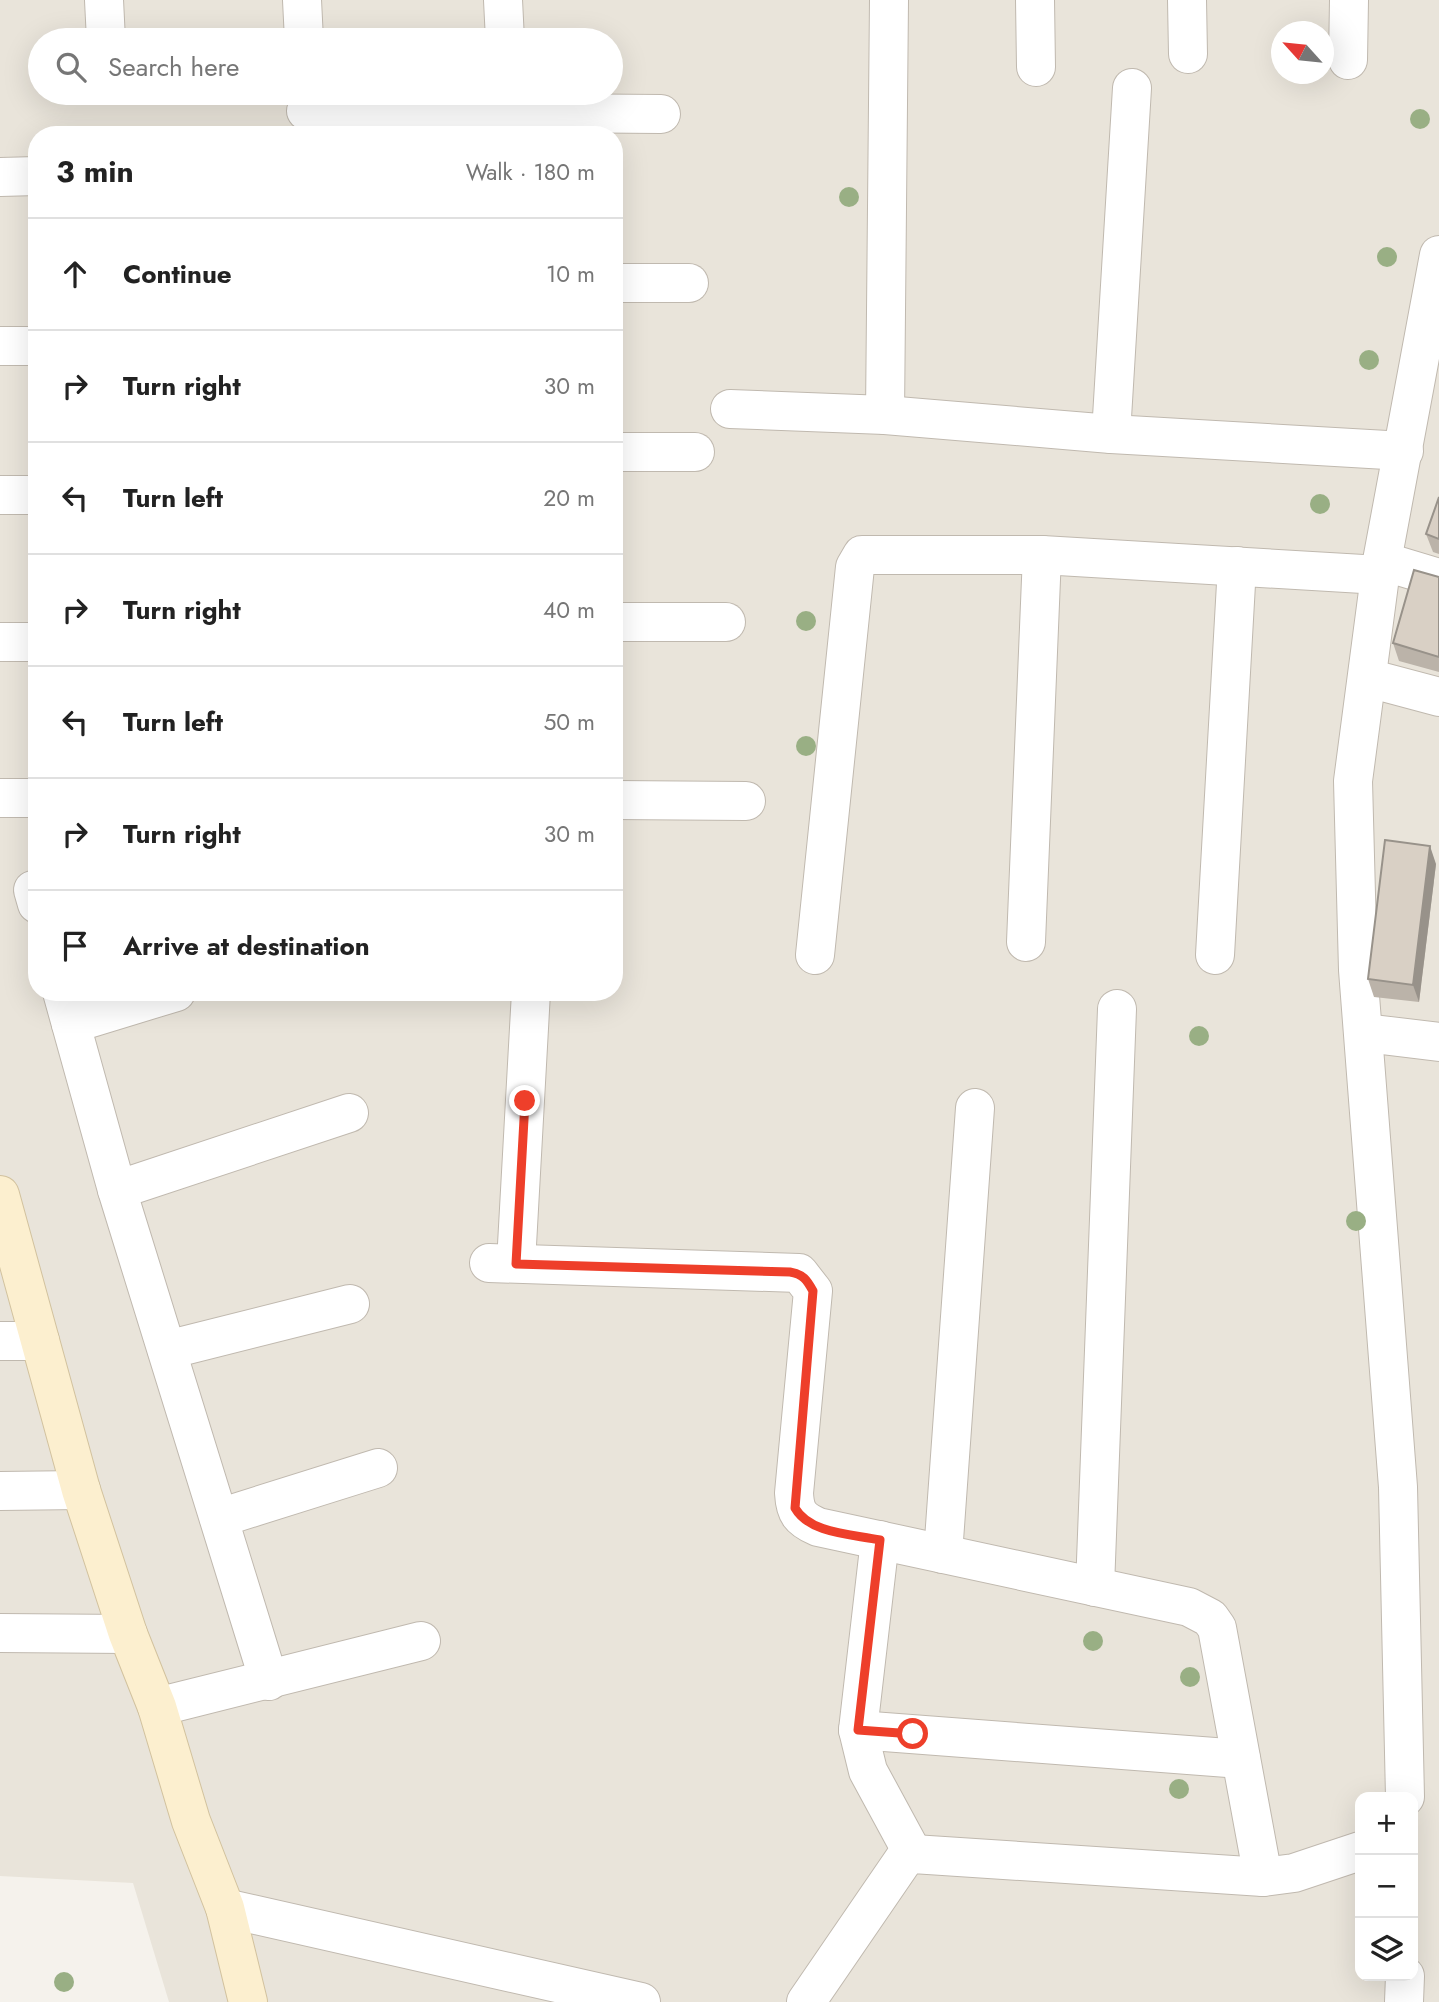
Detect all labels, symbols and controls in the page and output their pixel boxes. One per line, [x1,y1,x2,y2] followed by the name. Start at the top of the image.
[1271,21,1334,84] north arrow
[28,28,623,105] search box
[52,48,90,86] icon: search
[108,48,240,86] text: Search here
[56,150,134,193] text: 3 min
[466,155,595,189] text: Walk · 180 m
[56,255,94,293] icon: ahead
[123,255,232,293] text: Continue
[546,257,595,291] text: 10 m
[56,367,94,405] icon: right
[123,367,241,405] text: Turn right
[544,369,595,403] text: 30 m
[56,479,94,517] icon: left
[123,479,223,517] text: Turn left
[543,481,595,515] text: 20 m
[56,591,94,629] icon: right
[123,591,241,629] text: Turn right
[543,593,595,627] text: 40 m
[56,703,94,741] icon: left
[123,703,223,741] text: Turn left
[543,705,595,739] text: 50 m
[56,815,94,853] icon: right
[123,815,241,853] text: Turn right
[544,817,595,851] text: 30 m
[56,927,94,965] icon: arrive
[123,927,370,965] text: Arrive at destination
[509,1085,540,1116] route end
[897,1718,928,1749] route start
[1355,1792,1418,1981] map controls
[1355,1792,1418,1855] button: +
[1355,1855,1418,1918] button: −
[1355,1918,1418,1981] button: layers

